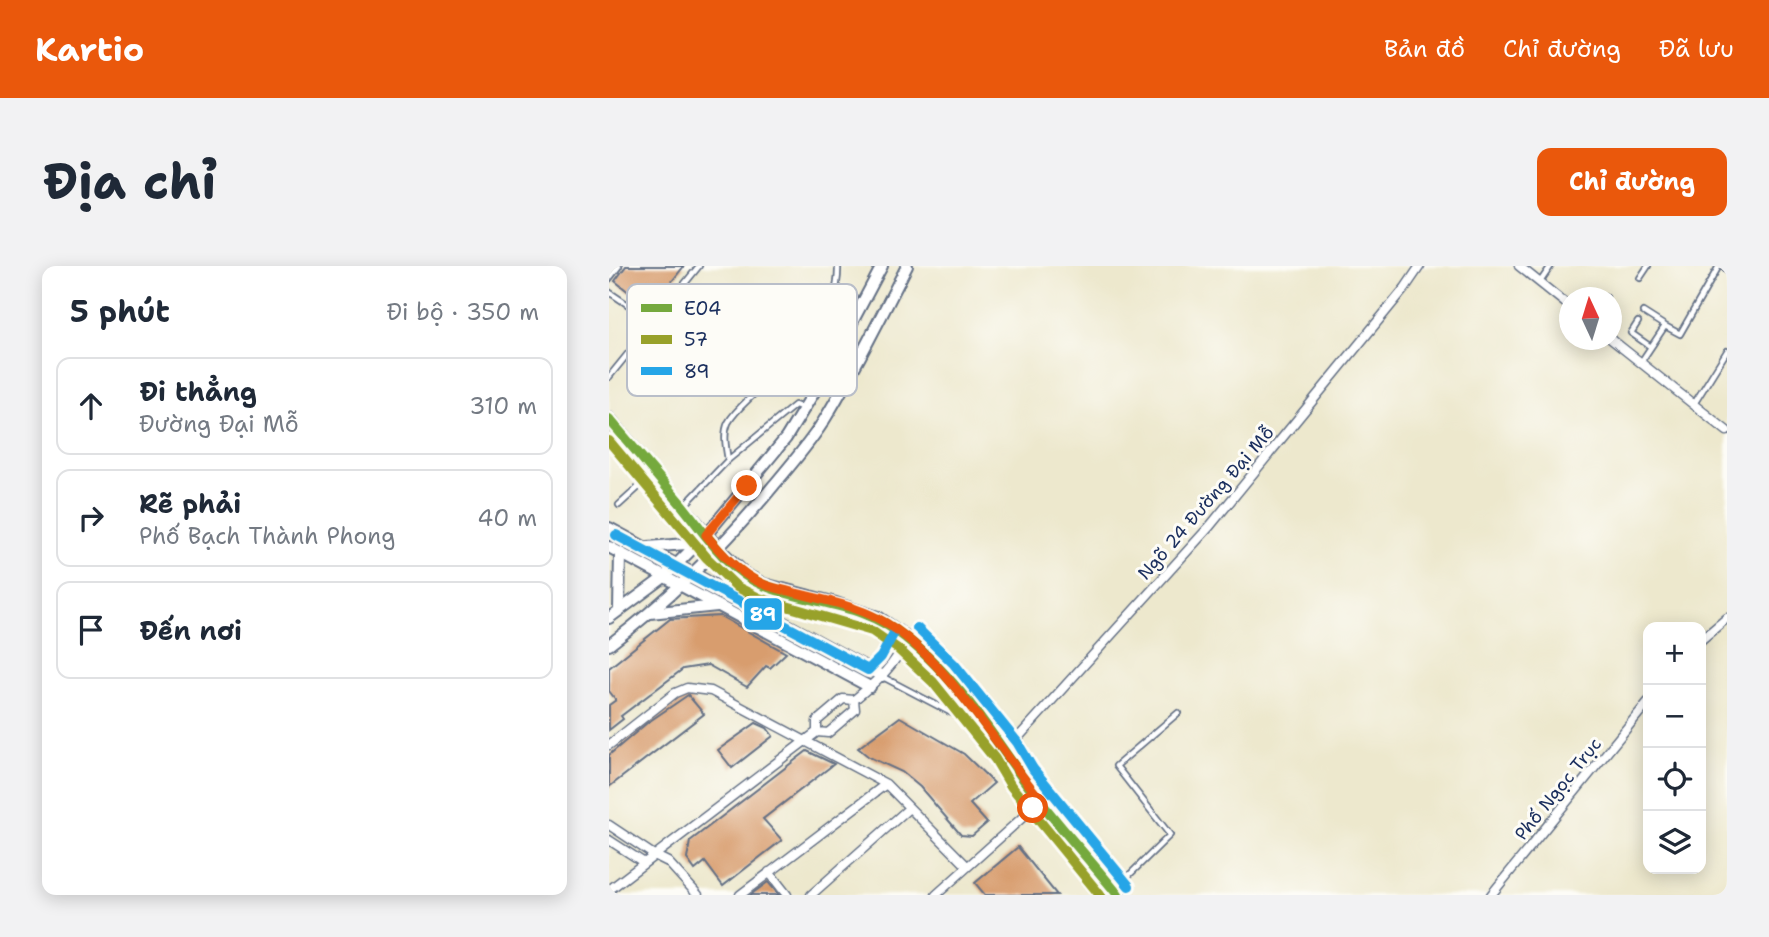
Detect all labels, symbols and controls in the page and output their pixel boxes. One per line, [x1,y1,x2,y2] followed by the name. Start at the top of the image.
[35,27,144,72] text: Kartio
[1384,33,1465,65] text: Bản đồ
[1503,33,1621,65] text: Chỉ đường
[1659,33,1734,65] text: Đã lưu
[1537,148,1727,216] button: Chỉ đường
[42,149,216,215] text: Địa chỉ
[627,284,857,396] legend
[1559,287,1622,350] north arrow
[70,291,170,332] text: 5 phút
[684,296,721,321] text: E04
[386,297,539,327] text: Đi bộ · 350 m
[684,327,708,352] text: 57
[684,359,710,384] text: 89
[139,374,257,409] text: Đi thẳng
[72,387,110,425] icon: ahead
[469,391,537,421] text: 310 m
[139,409,299,439] text: Đường Đại Mỗ
[1132,421,1280,585] street label: Ngõ 24 Đường Đại Mỗ
[731,470,762,501] route end
[139,486,241,521] text: Rẽ phải
[72,499,110,537] icon: right
[477,503,537,533] text: 40 m
[139,521,395,551] text: Phố Bạch Thành Phong
[743,597,783,631] line badge: 89
[750,602,776,627] text: 89
[72,611,110,649] icon: arrive
[139,613,242,648] text: Đến nơi
[1643,622,1706,874] map controls
[1643,622,1706,685] button: +
[1643,685,1706,748] button: −
[1509,733,1607,845] street label: Phố Ngọc Trục
[1643,748,1706,811] button: locate
[1017,792,1048,823] route start
[1643,811,1706,874] button: layers

